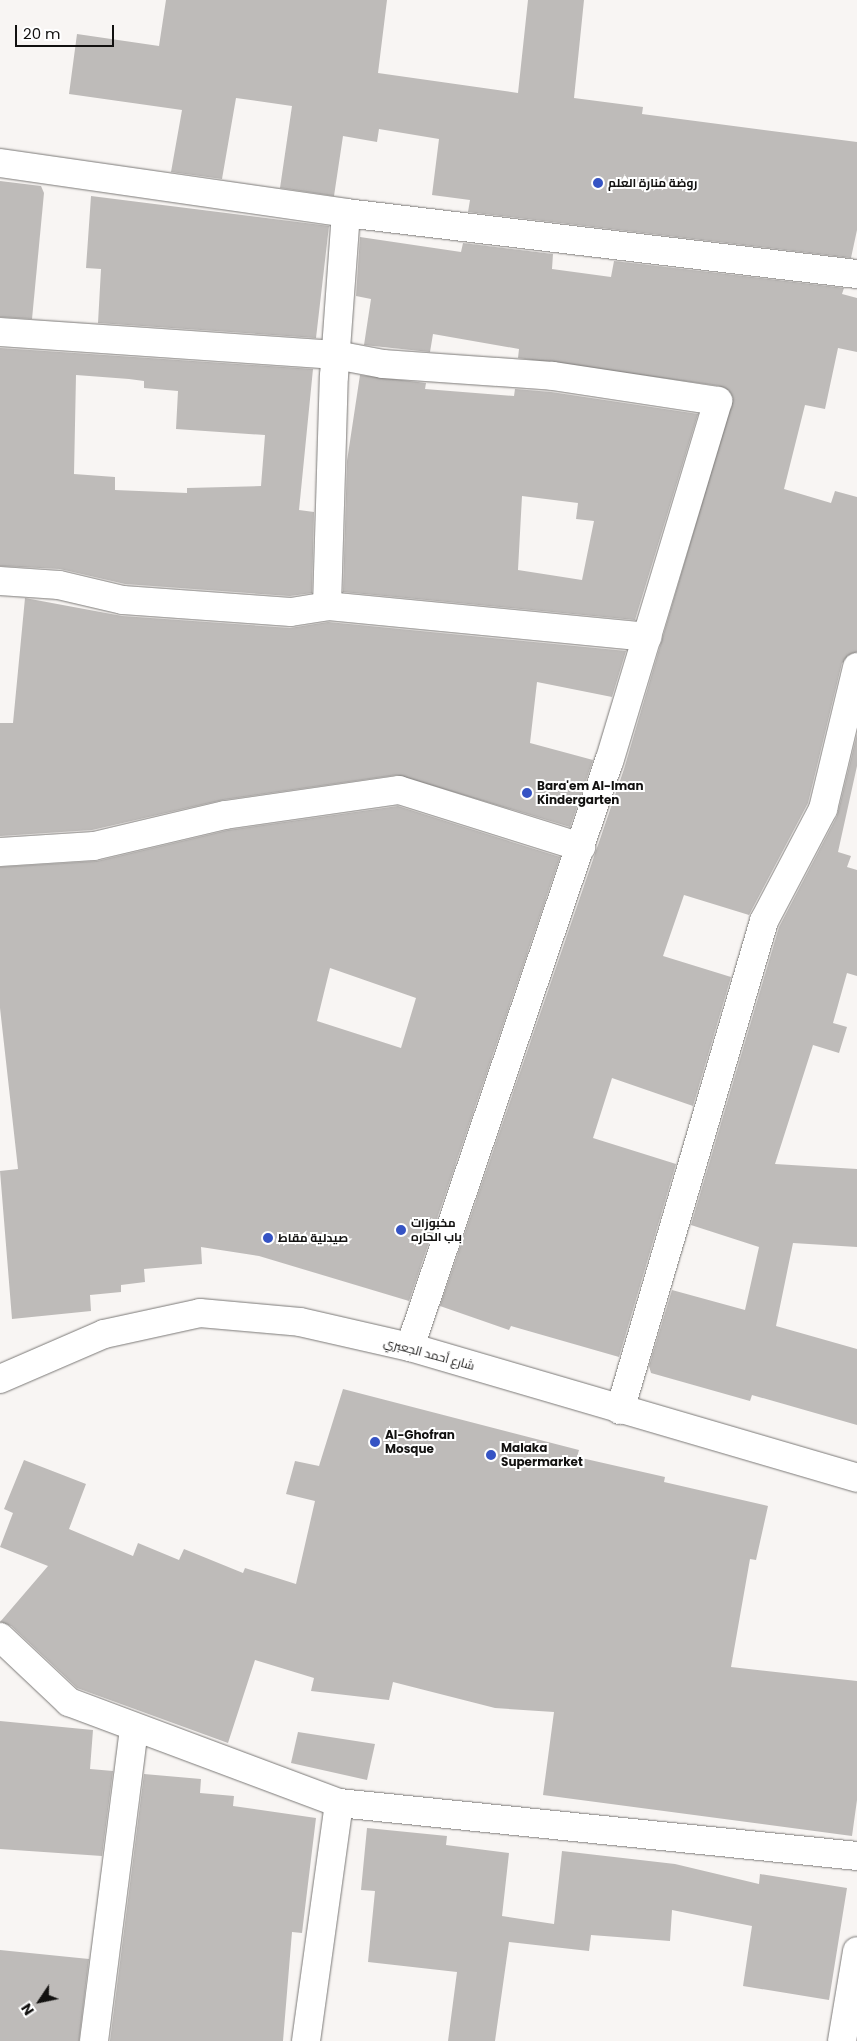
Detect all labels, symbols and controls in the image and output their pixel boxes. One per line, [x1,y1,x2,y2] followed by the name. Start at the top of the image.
[18,15,116,47] scale bar
[23,23,61,44] text: 20 m
[608,176,697,190] place label: روضة منارة العلم
[592,177,604,189] marker: روضة منارة العلم
[537,779,643,807] place label: Bara'em Al-Iman Kindergarten
[521,787,533,799] marker: Bara'em Al-Iman Kindergarten
[411,1216,462,1244] place label: مخبوزات باب الحاره
[395,1224,407,1236] marker: مخبوزات باب الحاره
[278,1231,348,1245] place label: صيدلية مقاط
[262,1232,274,1244] marker: صيدلية مقاط
[382,1335,476,1373] street label: شارع أحمد الجعبري
[385,1428,455,1456] place label: Al-Ghofran Mosque
[369,1436,381,1448] marker: Al-Ghofran Mosque
[501,1441,583,1469] place label: Malaka Supermarket
[485,1449,497,1461] marker: Malaka Supermarket
[15,1976,65,2026] north arrow
[16,1999,39,2019] text: N

